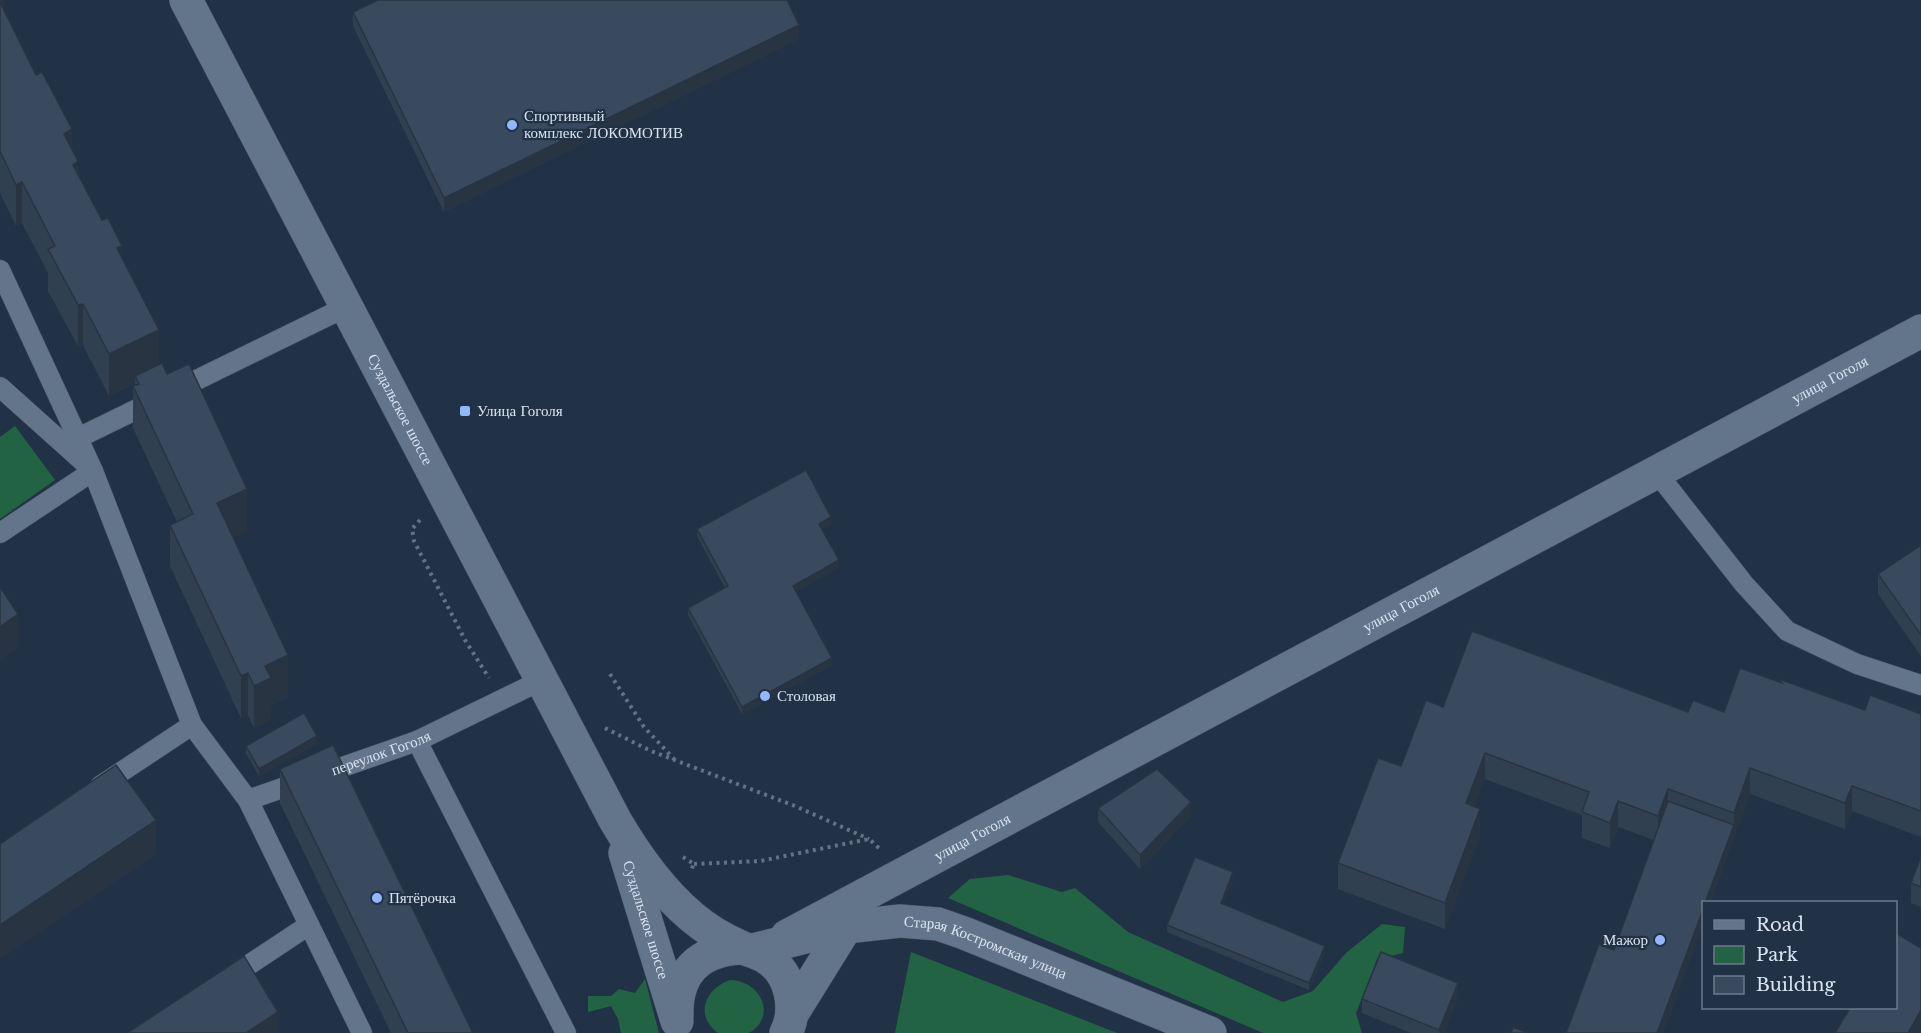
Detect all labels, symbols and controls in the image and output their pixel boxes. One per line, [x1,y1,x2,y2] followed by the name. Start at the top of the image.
[524,106,683,142] place label: Спортивный комплекс ЛОКОМОТИВ
[505,118,519,132] marker: Спортивный комплекс ЛОКОМОТИВ
[364,350,438,468] street label: Суздальское шоссе
[1788,351,1871,407] street label: улица Гоголя
[477,401,563,420] place label: Улица Гоголя
[458,404,472,418] marker: Улица Гоголя
[1359,580,1442,636] street label: улица Гоголя
[777,686,836,705] place label: Столовая
[758,689,772,703] marker: Столовая
[329,726,434,779] street label: переулок Гоголя
[931,809,1014,865] street label: улица Гоголя
[619,858,674,982] street label: Суздальское шоссе
[389,888,456,907] place label: Пятёрочка
[370,891,384,905] marker: Пятёрочка
[1702,901,1897,1009] legend
[903,911,1070,983] street label: Старая Костромская улица
[1756,914,1804,936] text: Road
[1603,930,1648,949] place label: Мажор
[1653,933,1667,947] marker: Мажор
[1756,944,1798,966] text: Park
[1756,974,1835,996] text: Building

